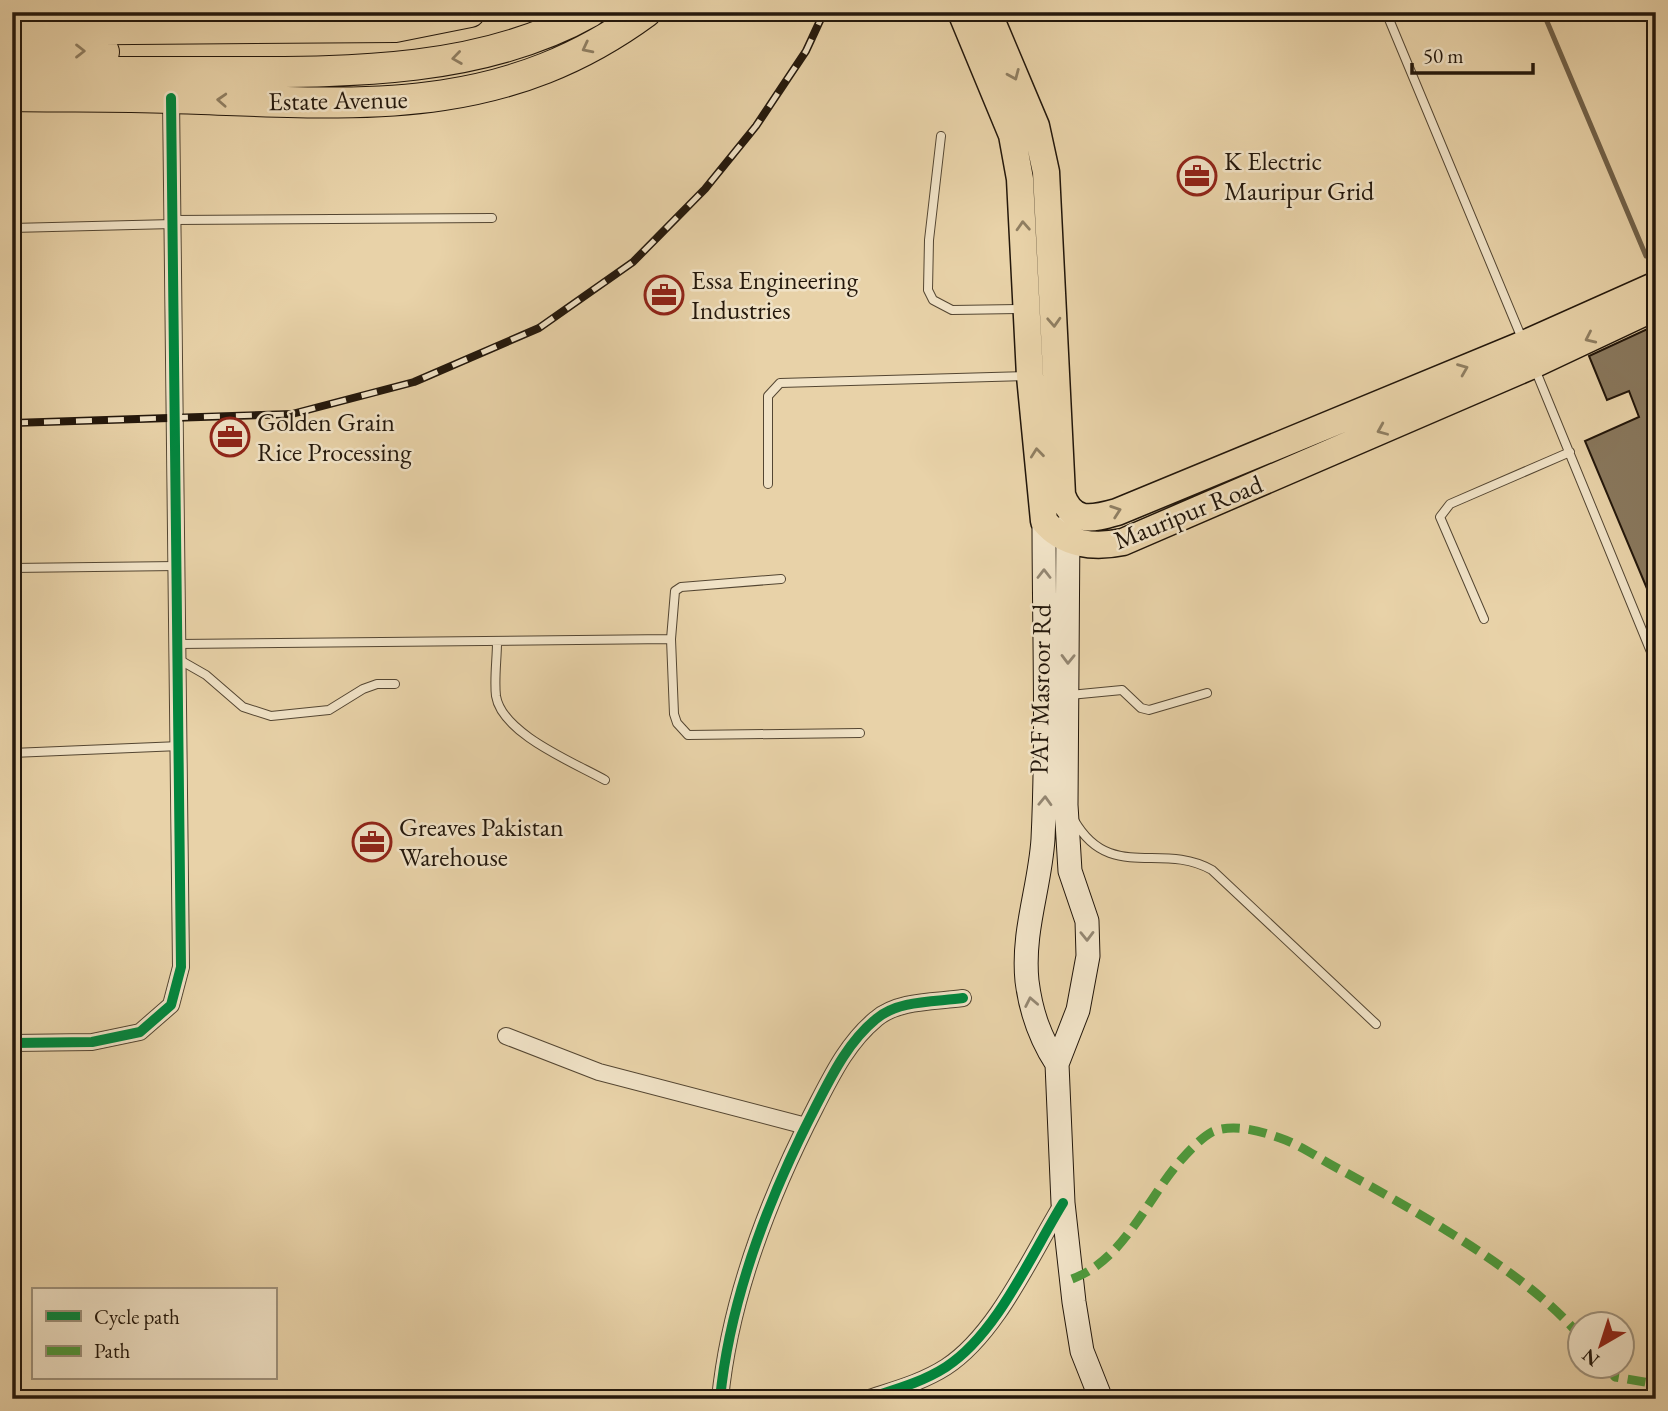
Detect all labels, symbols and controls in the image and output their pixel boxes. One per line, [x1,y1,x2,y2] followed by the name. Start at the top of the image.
[1412,32,1533,76] scale bar
[582,39,594,53] one-way arrow
[1423,42,1464,69] text: 50 m
[76,43,86,59] one-way arrow
[451,51,463,66] one-way arrow
[1006,69,1020,81] one-way arrow
[268,82,408,118] street label: Estate Avenue
[216,93,227,108] one-way arrow
[1224,144,1375,208] place label: K Electric Mauripur Grid
[1176,155,1218,197] office icon: K Electric Mauripur Grid
[1016,221,1031,232] one-way arrow
[691,263,859,327] place label: Essa Engineering Industries
[643,274,685,316] office icon: Essa Engineering Industries
[1046,316,1061,327] one-way arrow
[1585,330,1597,344] one-way arrow
[1456,364,1468,378] one-way arrow
[257,405,412,469] place label: Golden Grain Rice Processing
[209,416,251,458] office icon: Golden Grain Rice Processing
[1377,422,1389,436] one-way arrow
[1030,447,1045,459] one-way arrow
[1109,466,1268,557] street label: Mauripur Road
[1110,505,1122,519] one-way arrow
[1036,568,1052,579] one-way arrow
[1022,603,1058,774] street label: PAF Masroor Rd
[1060,654,1076,664] one-way arrow
[1037,796,1052,807] one-way arrow
[399,810,564,874] place label: Greaves Pakistan Warehouse
[351,821,393,863] office icon: Greaves Pakistan Warehouse
[1080,931,1095,942] one-way arrow
[1024,996,1039,1008] one-way arrow
[32,1288,276,1380] legend
[94,1303,180,1330] text: Cycle path
[1566,1310,1636,1380] north arrow
[94,1337,131,1364] text: Path
[1576,1343,1604,1372] text: N

